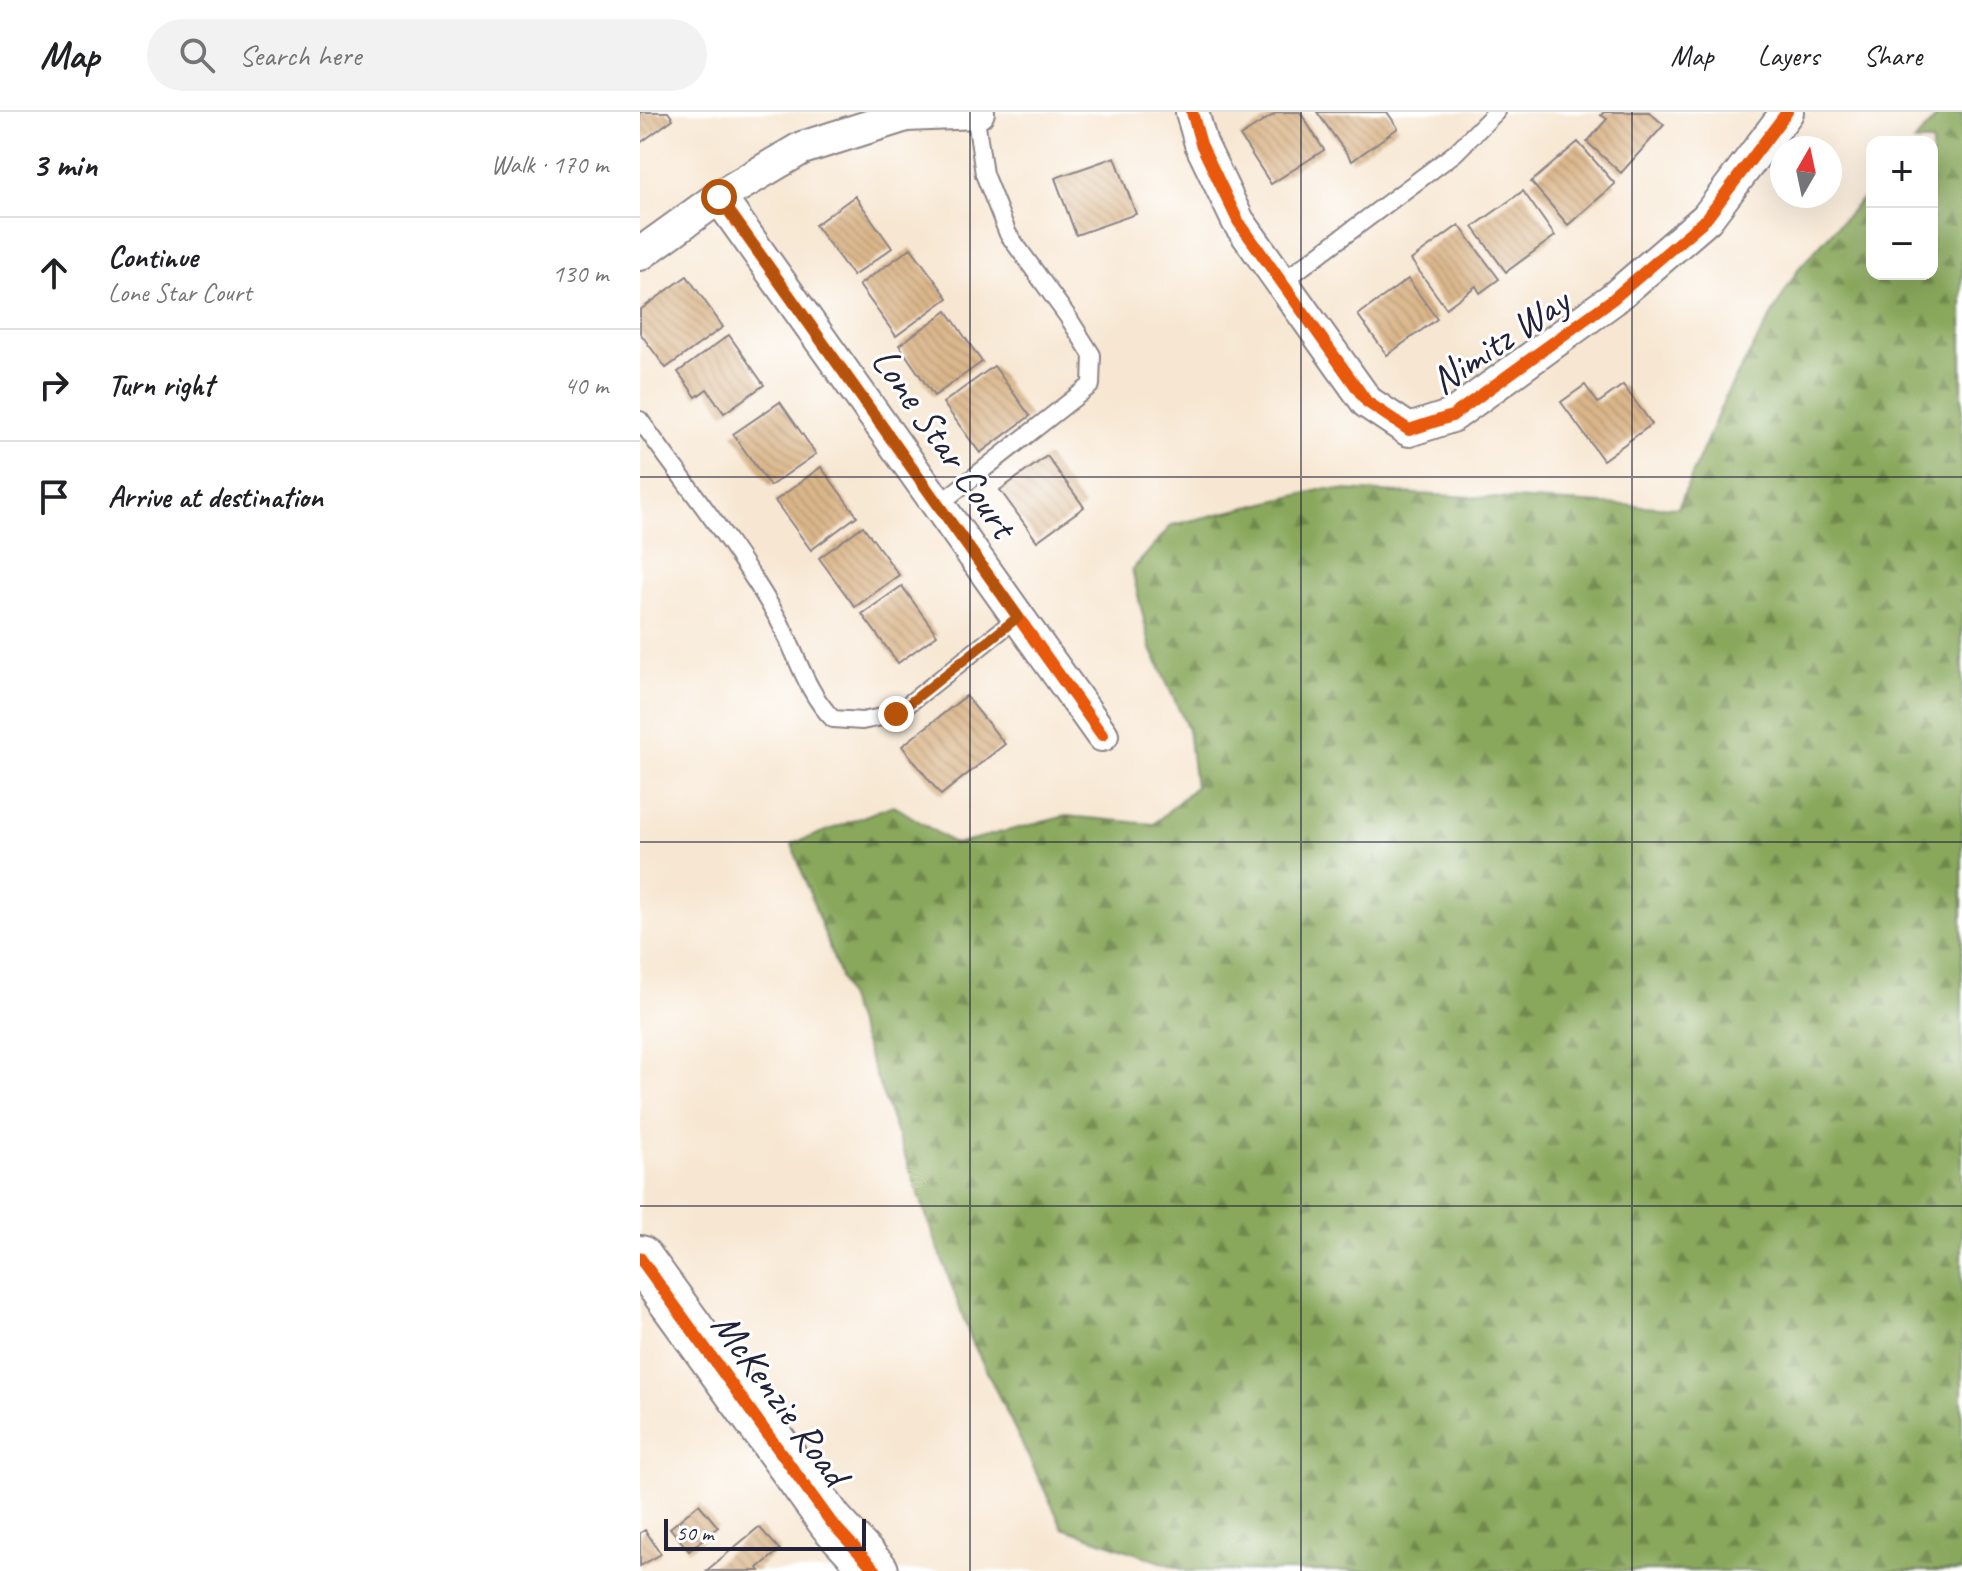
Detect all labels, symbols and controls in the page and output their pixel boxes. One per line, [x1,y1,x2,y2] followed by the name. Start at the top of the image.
[147,19,707,91] search box
[40,32,99,79] text: Map
[175,33,219,77] icon: search
[239,36,361,74] text: Search here
[1671,38,1714,73] text: Map
[1758,38,1819,73] text: Layers
[1863,38,1922,73] text: Share
[1770,136,1842,208] north arrow
[1866,136,1938,280] map controls
[1866,136,1938,208] button: +
[32,143,97,186] text: 3 min
[491,148,608,181] text: Walk · 170 m
[701,179,737,215] route start
[1866,208,1938,280] button: −
[108,238,198,276] text: Continue
[32,251,76,295] icon: ahead
[552,257,608,290] text: 130 m
[1421,274,1581,405] street label: Nimitz Way
[108,276,252,309] text: Lone Star Court
[860,338,1030,550] street label: Lone Star Court
[32,363,76,407] icon: right
[108,366,213,404] text: Turn right
[564,369,608,402] text: 40 m
[32,475,76,519] icon: arrive
[108,478,323,516] text: Arrive at destination
[878,696,914,732] route end
[701,1302,864,1500] street label: McKenzie Road
[664,1515,866,1551] scale bar
[676,1519,713,1547] text: 50 m

